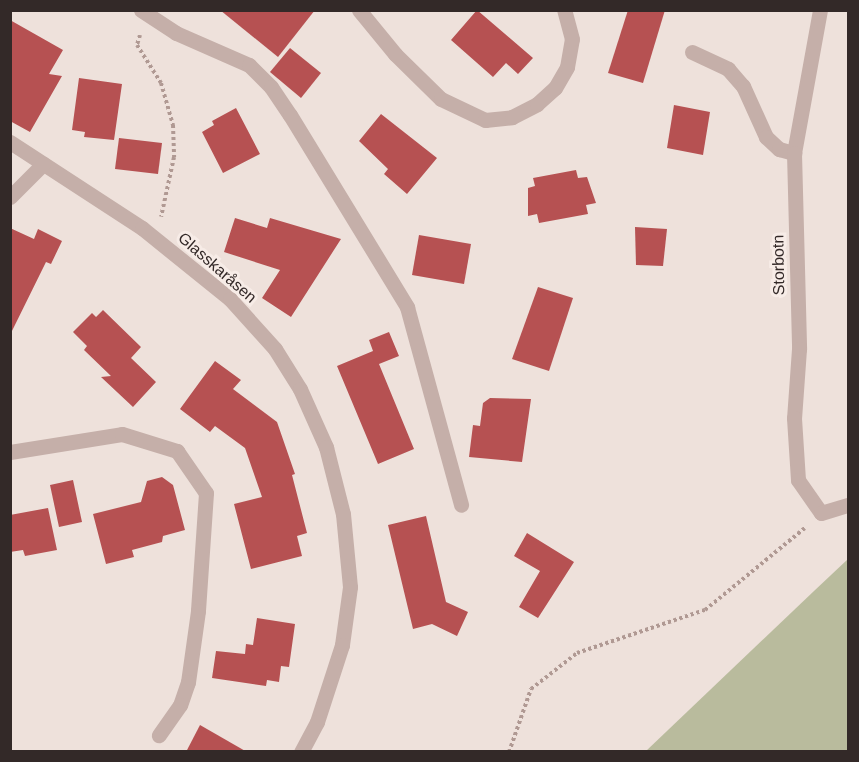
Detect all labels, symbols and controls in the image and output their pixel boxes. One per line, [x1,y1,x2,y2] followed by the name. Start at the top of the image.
[174,229,260,307] street label: Glasskaråsen
[769,235,789,295] street label: Storbotn

